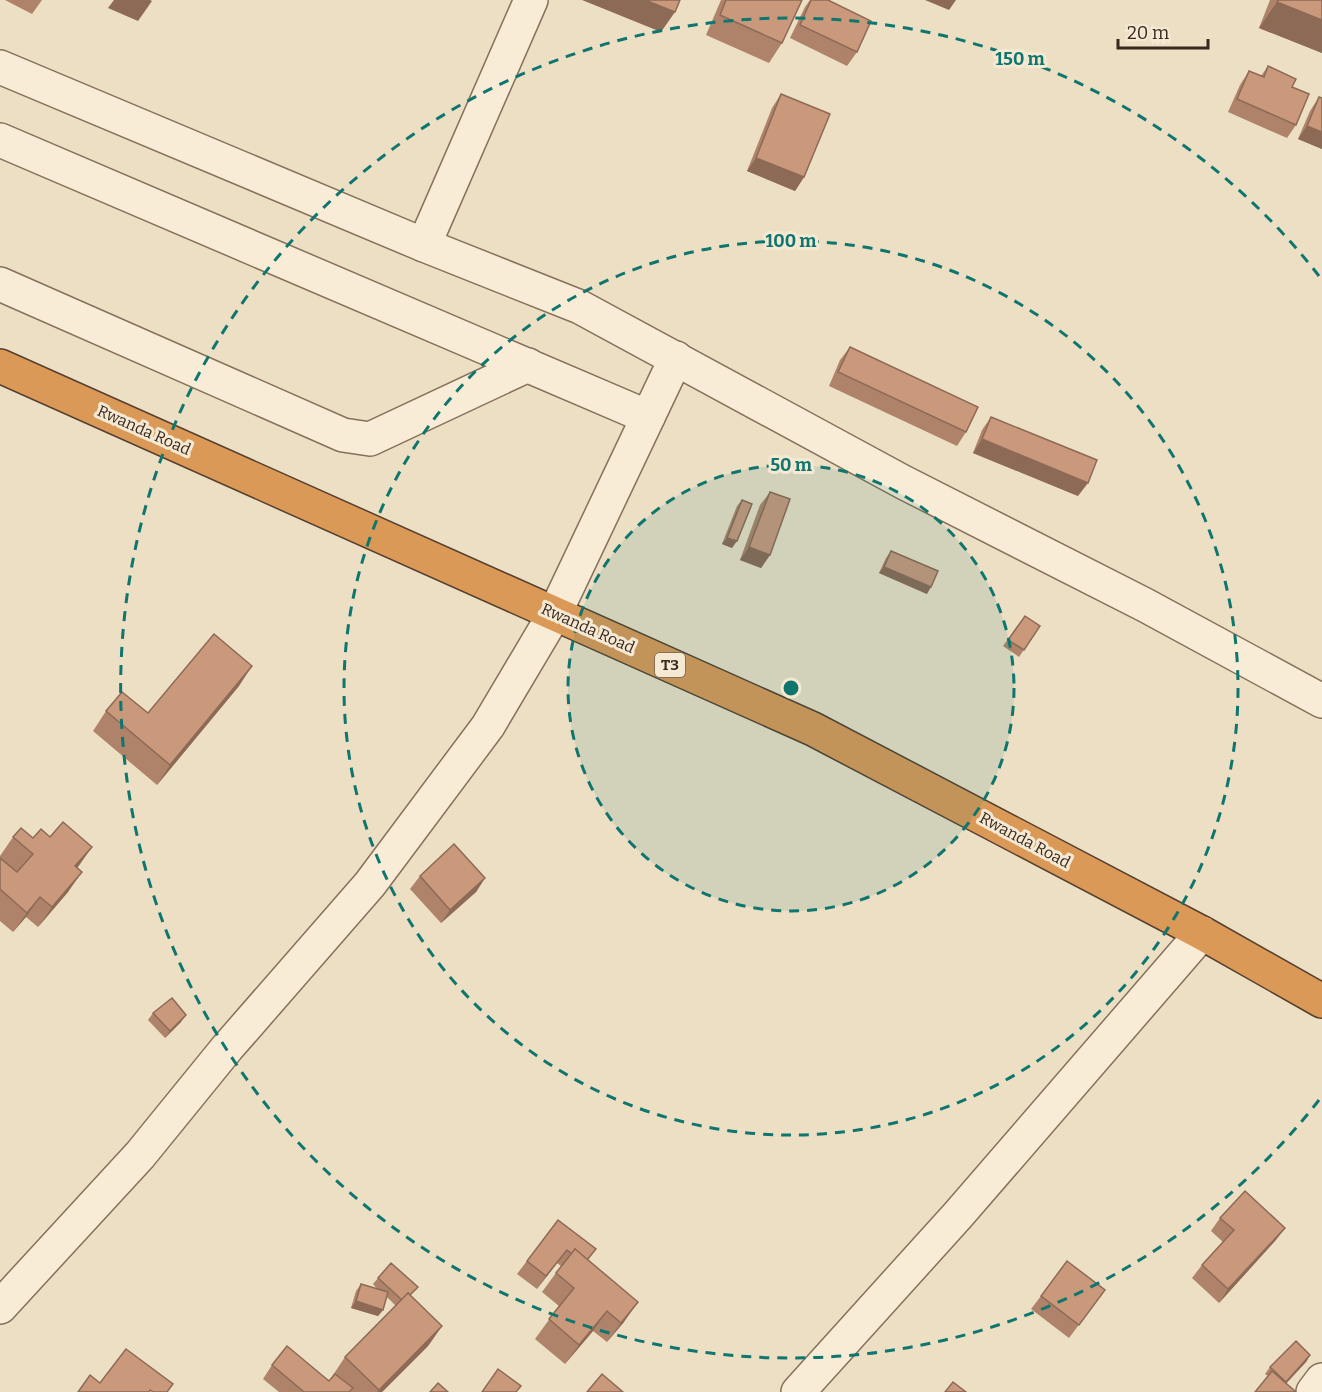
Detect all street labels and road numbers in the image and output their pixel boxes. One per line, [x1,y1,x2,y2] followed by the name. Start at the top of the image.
[94,401,194,459] street label: Rwanda Road
[538,599,638,657] street label: Rwanda Road
[655,653,685,677] road number: T3
[976,808,1074,872] street label: Rwanda Road

